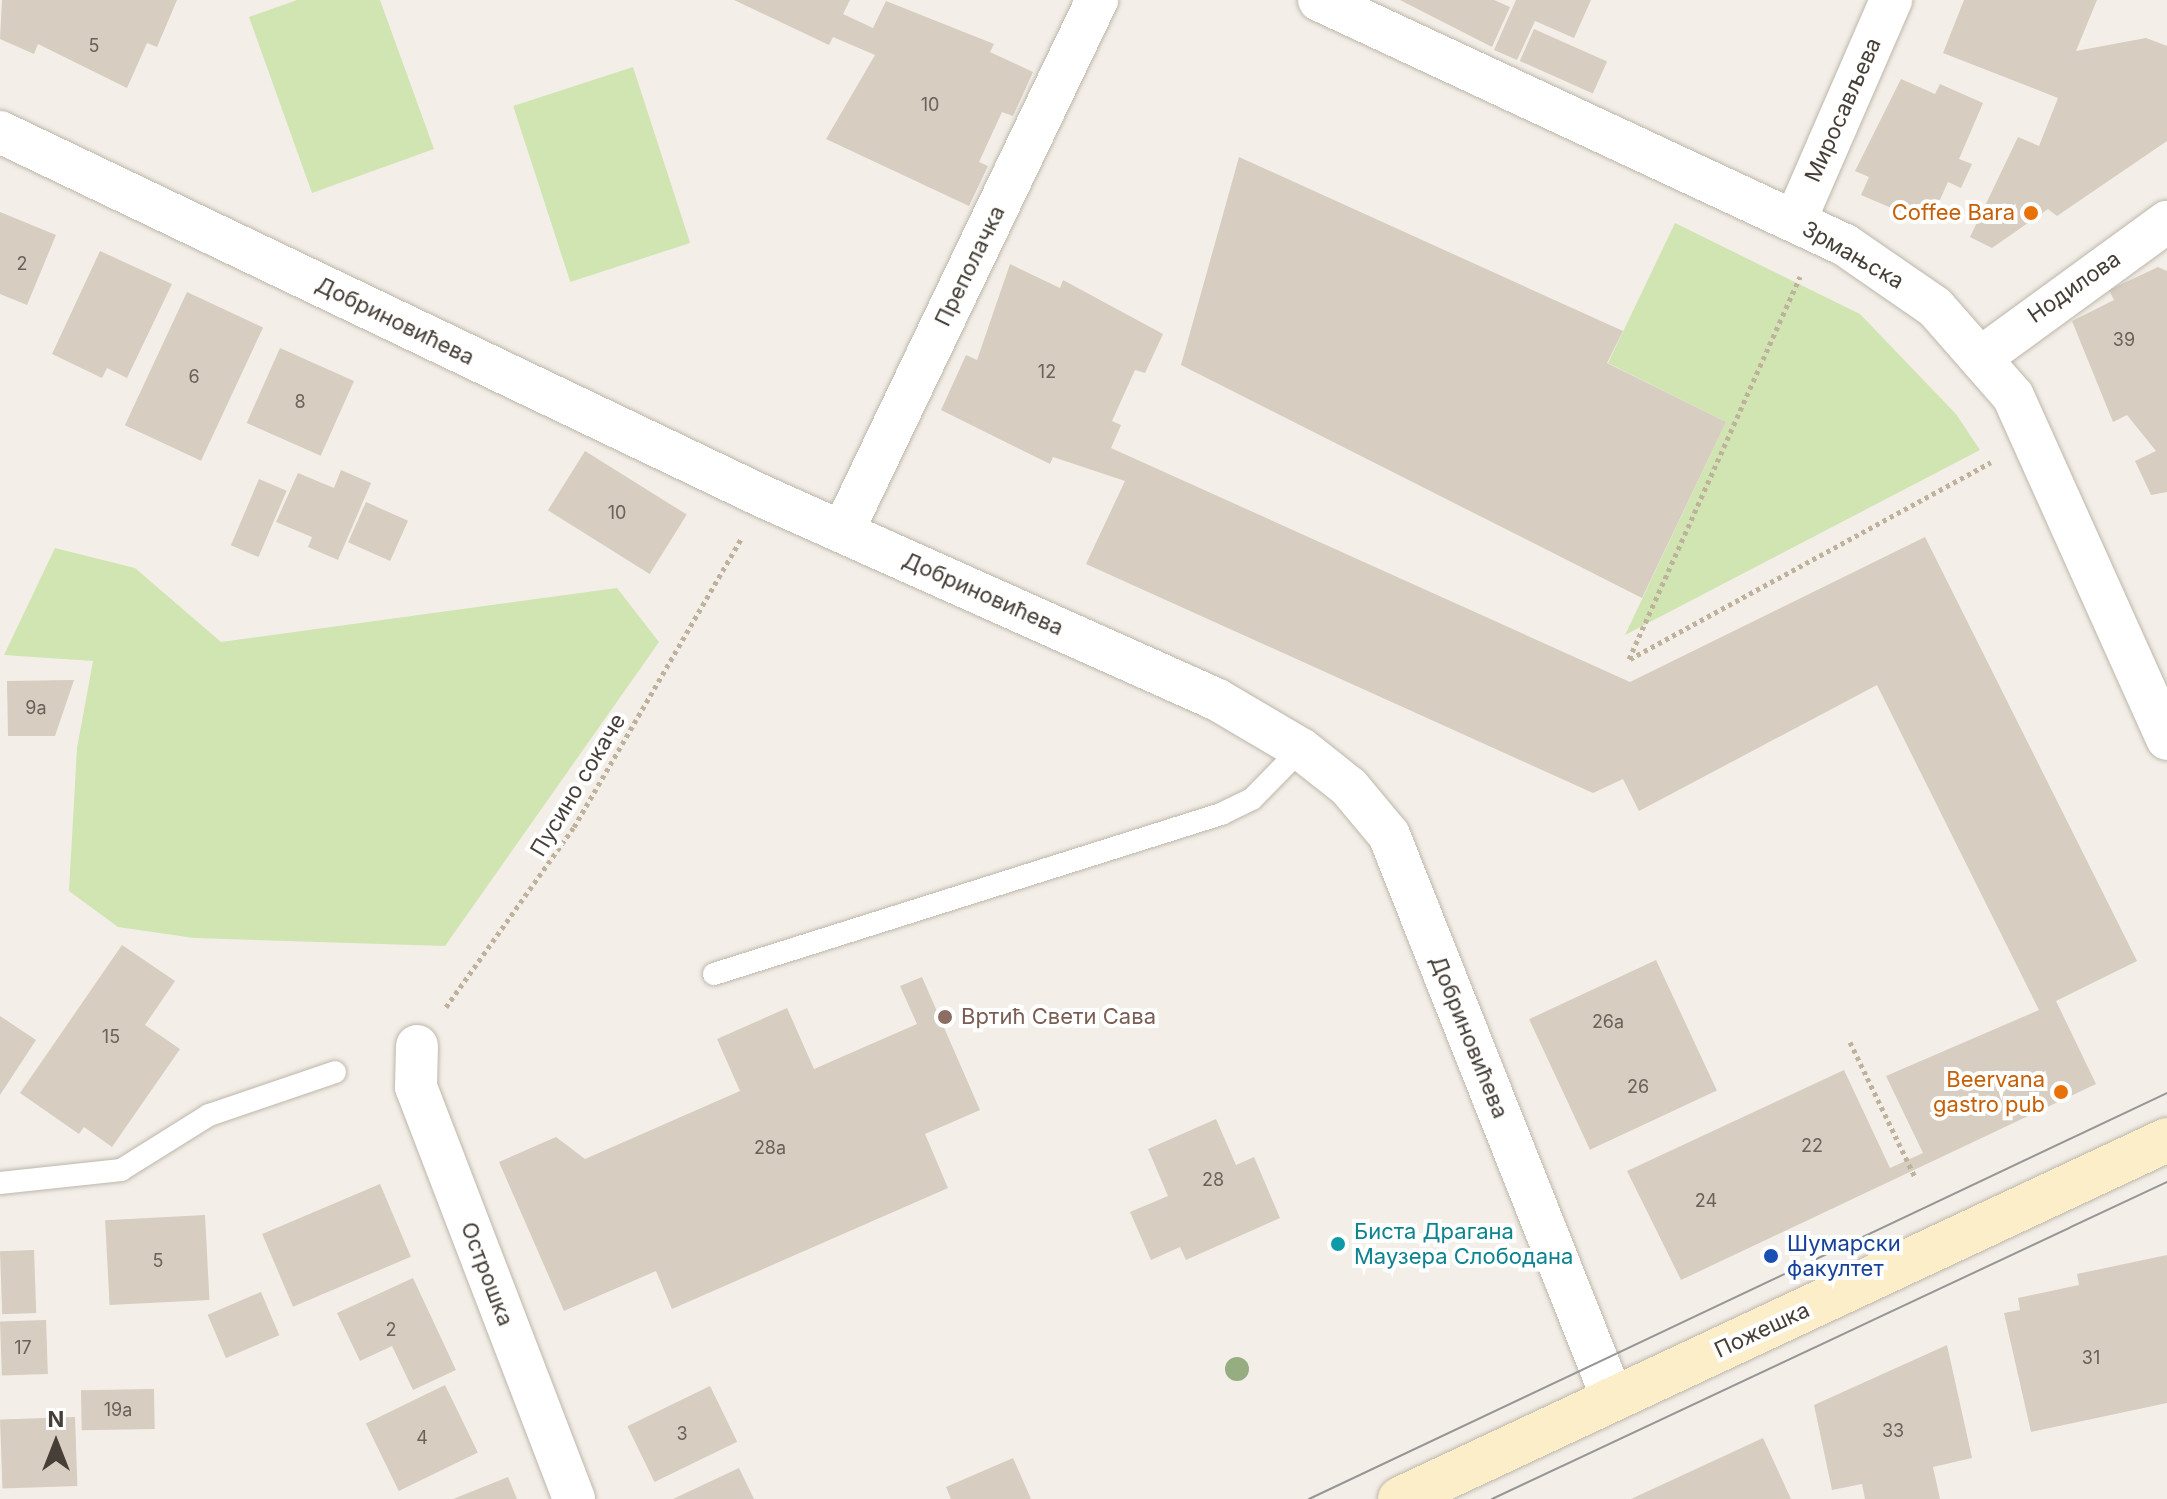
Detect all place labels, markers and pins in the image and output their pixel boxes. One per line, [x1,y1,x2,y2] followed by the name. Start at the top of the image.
[1892,200,2015,226] place label: Coffee Bara
[2022,204,2040,222] marker: Coffee Bara
[961,1004,1156,1030] place label: Вртић Свети Сава
[936,1008,954,1026] marker: Вртић Свети Сава
[1933,1066,2045,1118] place label: Beervana gastro pub
[2052,1083,2070,1101] marker: Beervana gastro pub
[1354,1218,1573,1270] place label: Биста Драгана Маузера Слободана
[1787,1230,1901,1282] place label: Шумарски факултет
[1329,1235,1347,1253] marker: Биста Драгана Маузера Слободана
[1762,1247,1780,1265] marker: Шумарски факултет

